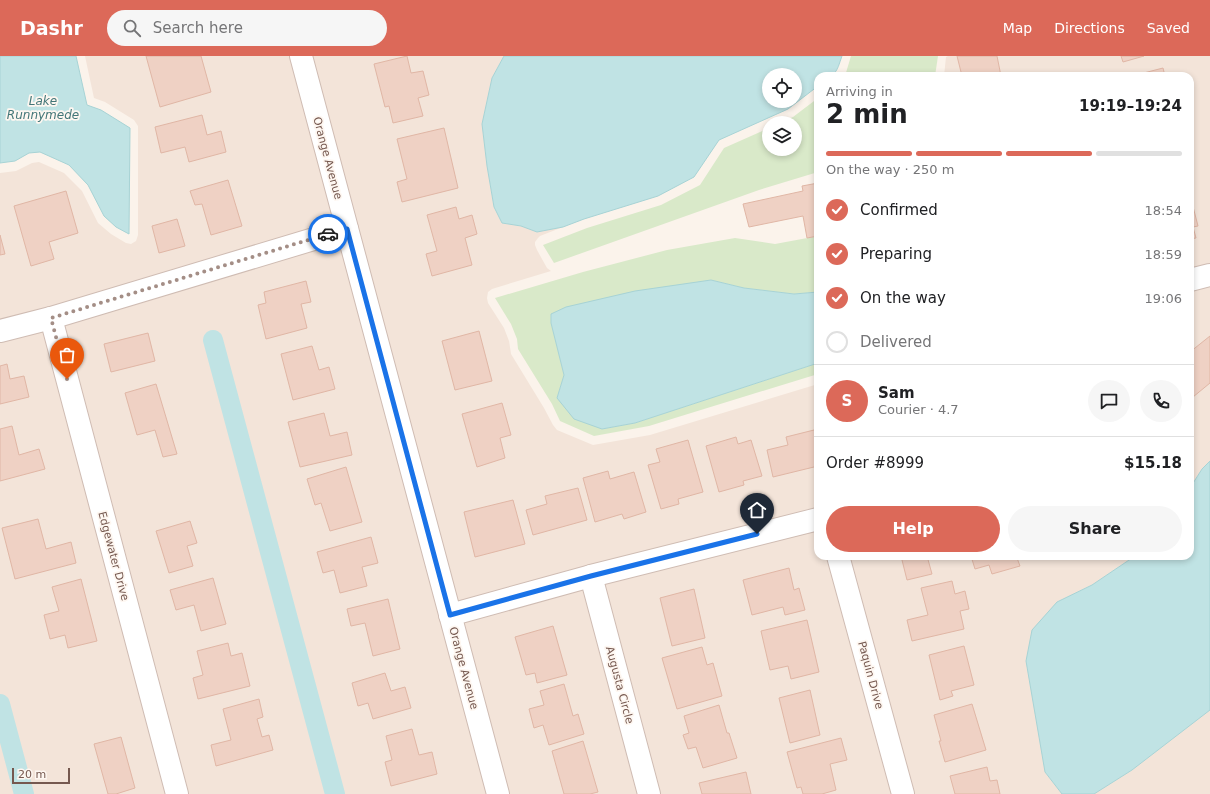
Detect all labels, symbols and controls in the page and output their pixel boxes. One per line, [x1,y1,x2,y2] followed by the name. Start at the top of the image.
[107,10,387,46] search box
[20,17,83,39] text: Dashr
[121,17,143,39] icon: search
[153,19,243,37] text: Search here
[1003,20,1032,36] text: Map
[1054,20,1125,36] text: Directions
[1147,20,1190,36] text: Saved
[762,68,802,156] map controls
[762,68,802,108] button: locate
[826,84,893,99] text: Arriving in
[7,94,79,122] water label: Lake Runnymede
[1079,97,1182,115] text: 19:19–19:24
[826,99,908,129] text: 2 min
[310,115,345,201] street label: Orange Avenue
[762,116,802,156] button: layers
[826,162,954,177] text: On the way · 250 m
[826,199,848,221] icon: check
[860,201,938,219] text: Confirmed
[1145,203,1182,218] text: 18:54
[308,214,348,254] courier
[317,223,339,245] icon: car
[826,243,848,265] icon: check
[860,245,932,263] text: Preparing
[1145,247,1182,262] text: 18:59
[826,287,848,309] icon: check
[860,289,946,307] text: On the way
[1145,291,1182,306] text: 19:06
[860,333,932,351] text: Delivered
[50,338,84,379] pin
[56,344,78,366] icon: bag
[1088,380,1130,422] button: chat
[1140,380,1182,422] button: phone
[878,384,915,402] text: Sam
[842,392,852,410] text: S
[878,402,959,417] text: Courier · 4.7
[826,454,924,472] text: Order #8999
[1124,454,1182,472] text: $15.18
[740,493,774,534] pin
[746,499,768,521] icon: home
[826,506,1000,552] button: Help
[1008,506,1182,552] button: Share
[95,510,132,602] street label: Edgewater Drive
[446,625,481,711] street label: Orange Avenue
[855,640,886,711] street label: Paquin Drive
[603,645,636,725] street label: Augusta Circle
[12,766,70,785] scale bar
[18,768,46,781] text: 20 m

